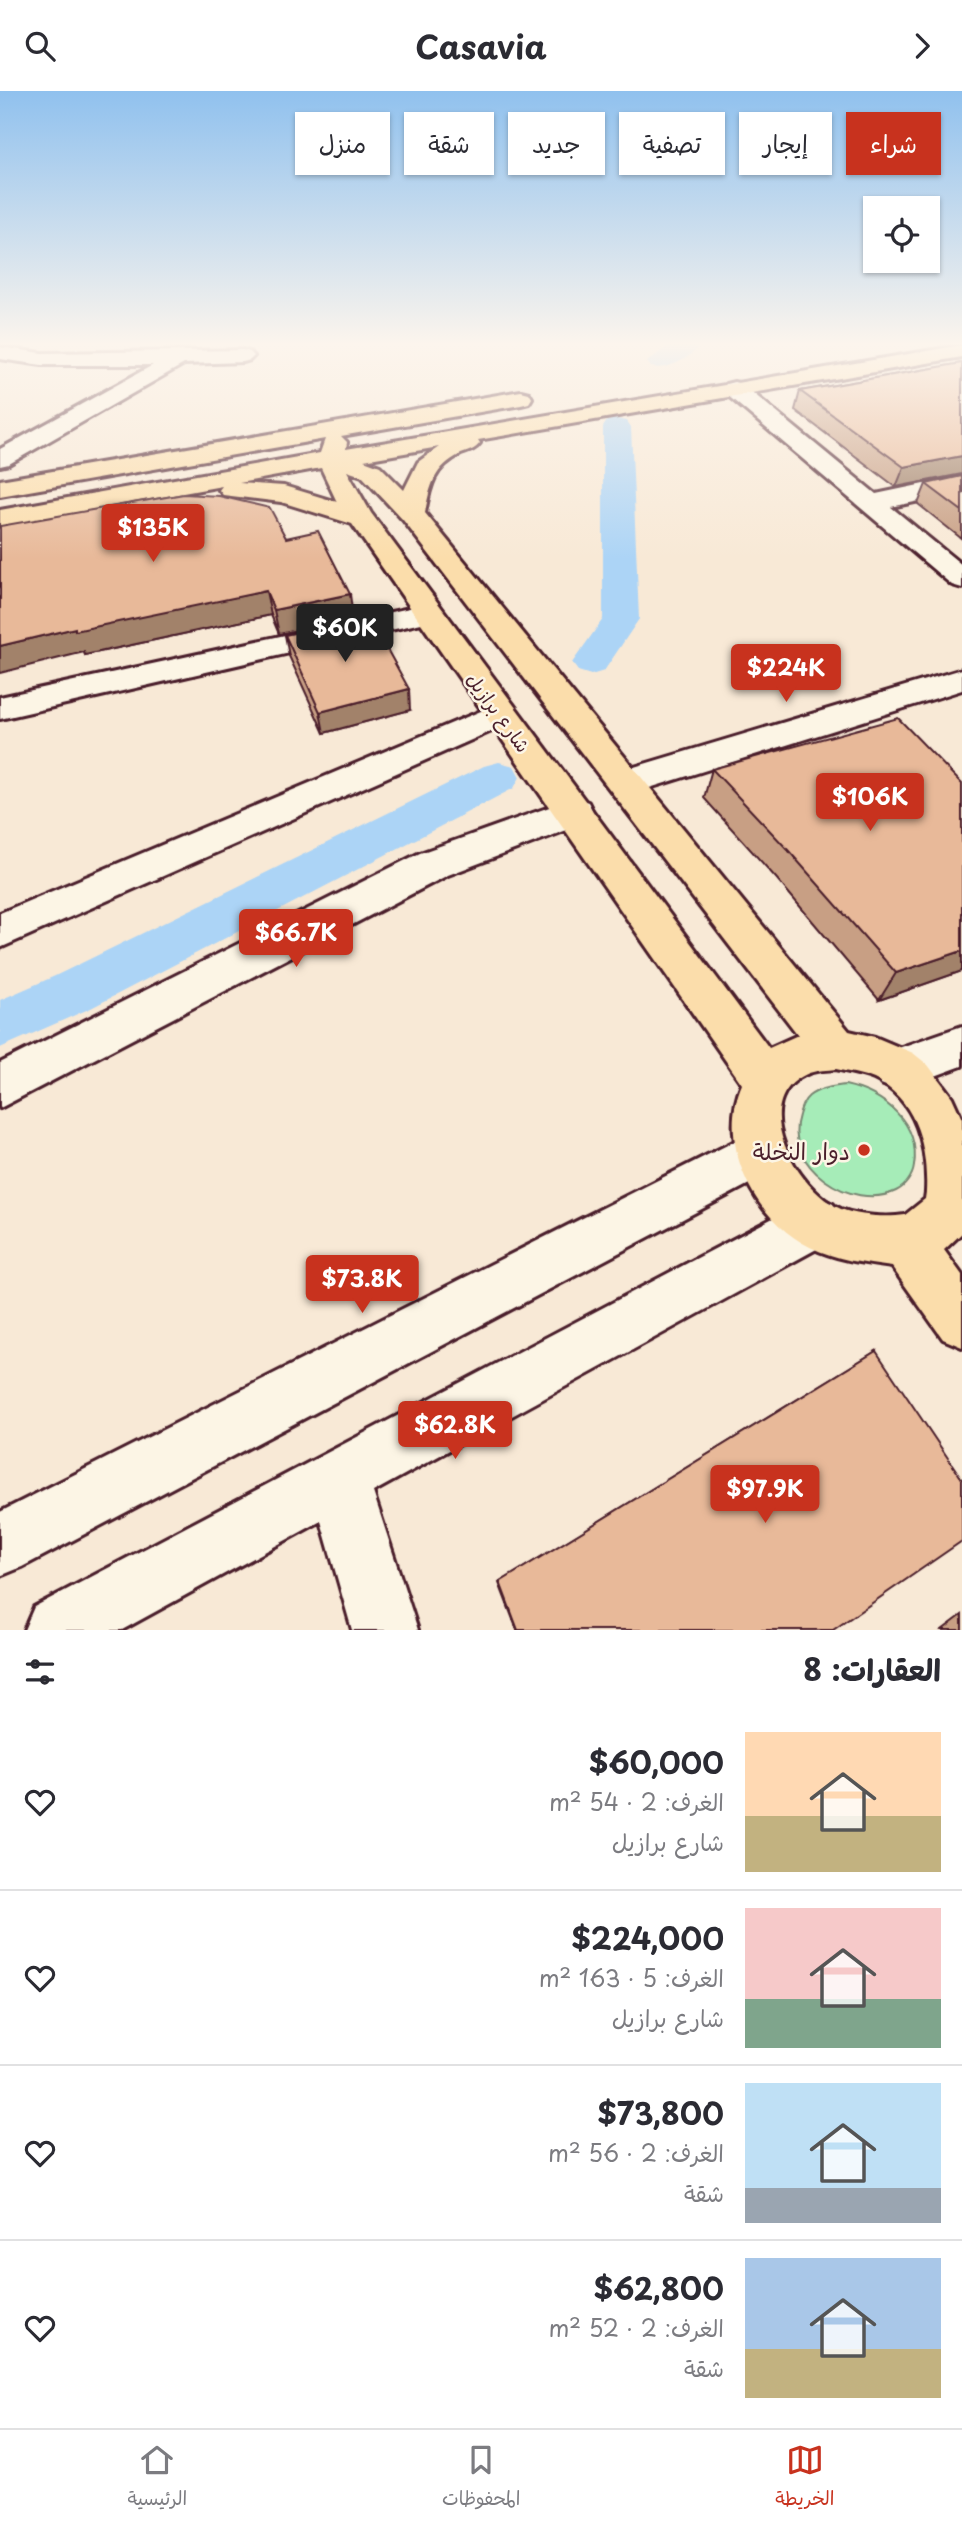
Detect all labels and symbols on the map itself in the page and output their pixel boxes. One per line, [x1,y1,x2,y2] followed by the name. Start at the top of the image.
[104,505,202,564] pin: $135K
[304,605,386,664] pin: $60K
[737,645,835,704] pin: $224K
[460,666,538,758] street label: شارع برازيل
[821,773,919,833] pin: $106K
[239,909,353,969] pin: $66.7K
[753,1133,850,1168] place label: دوار النخلة
[856,1142,872,1158] marker: دوار النخلة
[305,1255,419,1315] pin: $73.8K
[398,1401,512,1461] pin: $62.8K
[708,1465,822,1525] pin: $97.9K

